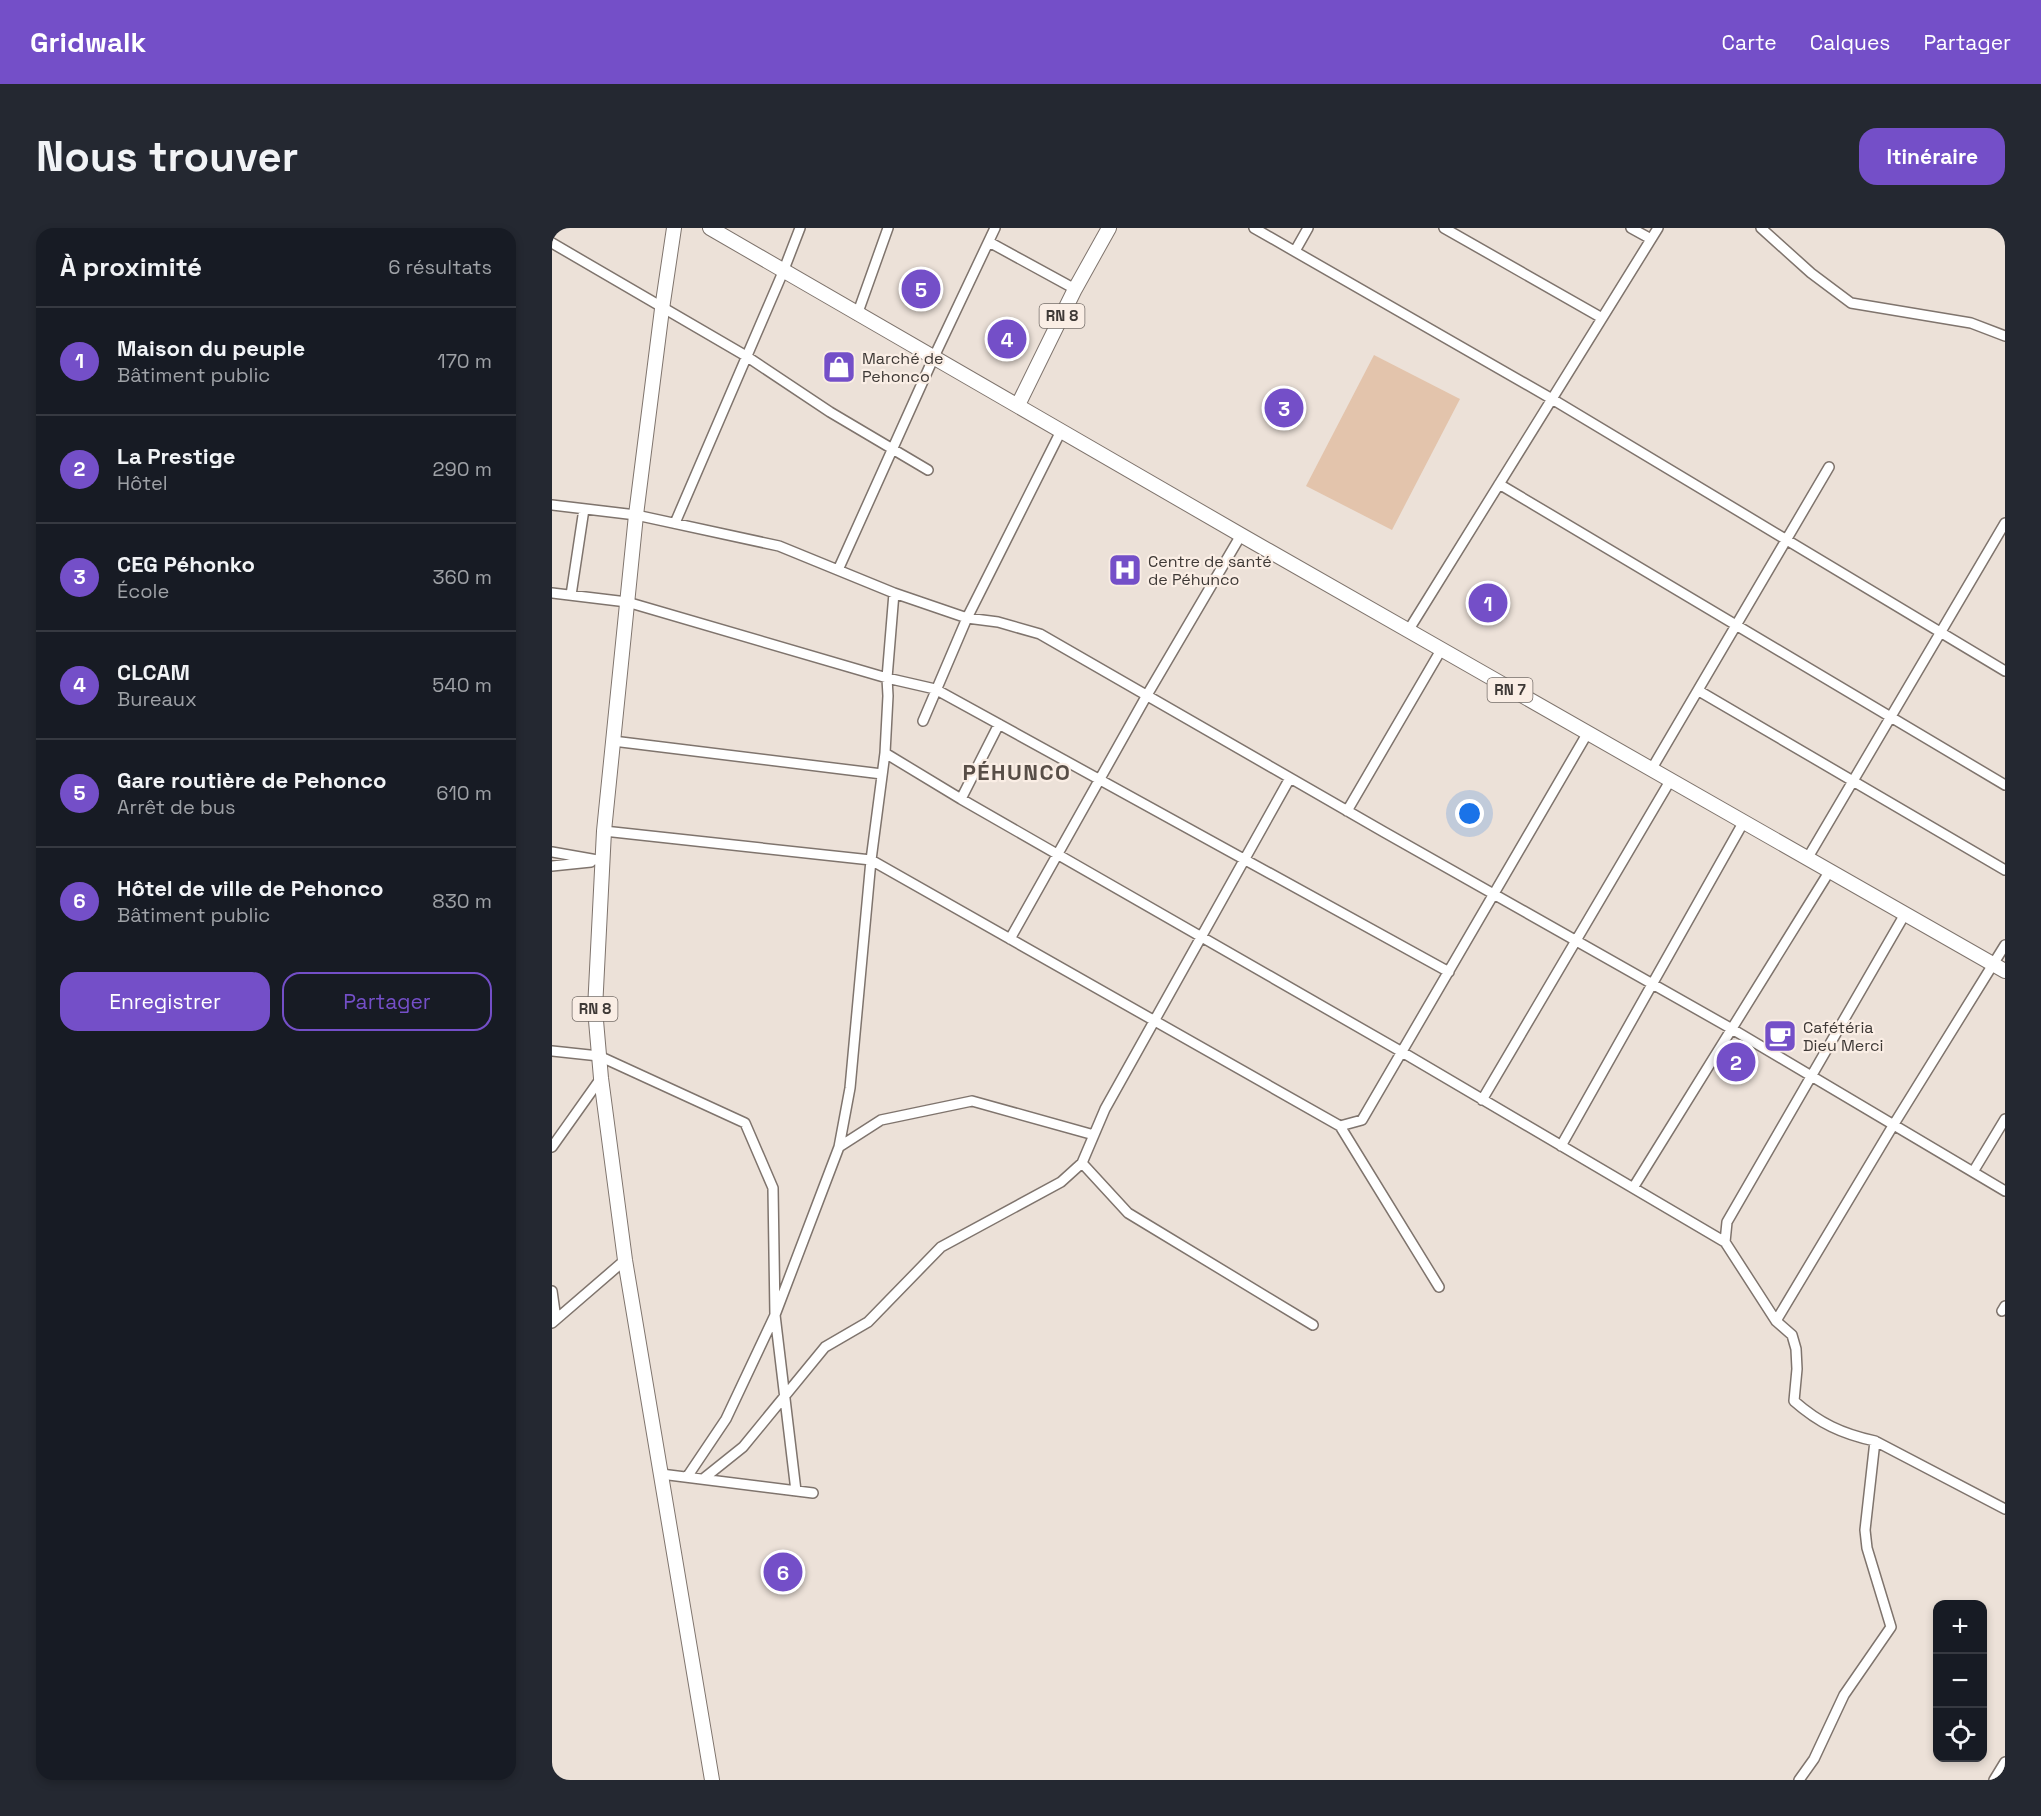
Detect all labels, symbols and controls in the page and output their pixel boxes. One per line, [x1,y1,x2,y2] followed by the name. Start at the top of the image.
[30,24,146,60] text: Gridwalk
[1722,29,1777,56] text: Carte
[1810,29,1890,56] text: Calques
[1923,29,2011,56] text: Partager
[1859,128,2005,185] button: Itinéraire
[36,130,298,183] text: Nous trouver
[60,250,202,284] text: À proximité
[388,254,492,280] text: 6 résultats
[902,266,940,312] pin: 5
[1040,304,1084,328] road number: RN 8
[988,316,1026,362] pin: 4
[117,334,305,362] text: Maison du peuple
[75,348,84,374] text: 1
[437,348,492,374] text: 170 m
[862,348,944,387] place label: Marché de Pehonco
[821,349,857,385] shop icon: Marché de Pehonco
[117,362,270,388] text: Bâtiment public
[1264,386,1304,430] pin: 3
[117,442,235,470] text: La Prestige
[74,456,85,482] text: 2
[433,456,492,482] text: 290 m
[117,470,168,496] text: Hôtel
[117,550,255,578] text: CEG Péhonko
[1148,551,1272,590] place label: Centre de santé de Péhunco
[1107,552,1143,588] hospital icon: Centre de santé de Péhunco
[73,564,86,590] text: 3
[433,564,492,590] text: 360 m
[117,578,169,604] text: École
[1468,580,1508,626] pin: 1
[117,658,190,686] text: CLCAM
[73,672,86,698] text: 4
[432,672,492,698] text: 540 m
[1488,678,1532,702] road number: RN 7
[117,686,197,712] text: Bureaux
[963,758,1071,786] district label: PÉHUNCO
[117,766,386,794] text: Gare routière de Pehonco
[74,780,86,806] text: 5
[436,780,492,806] text: 610 m
[117,794,236,820] text: Arrêt de bus
[1455,799,1484,828] your location
[117,874,384,902] text: Hôtel de ville de Pehonco
[73,888,86,914] text: 6
[432,888,492,914] text: 830 m
[117,902,270,928] text: Bâtiment public
[60,972,270,1031] button: Enregistrer
[282,972,492,1031] button: Partager
[572,997,618,1021] road number: RN 8
[1803,1017,1883,1056] place label: Cafétéria Dieu Merci
[1762,1018,1798,1054] cafe icon: Cafétéria Dieu Merci
[1716,1040,1756,1084] pin: 2
[764,1550,802,1594] pin: 6
[1933,1600,1987,1762] map controls
[1933,1600,1987,1654] button: +
[1933,1654,1987,1708] button: −
[1933,1708,1987,1762] button: locate

